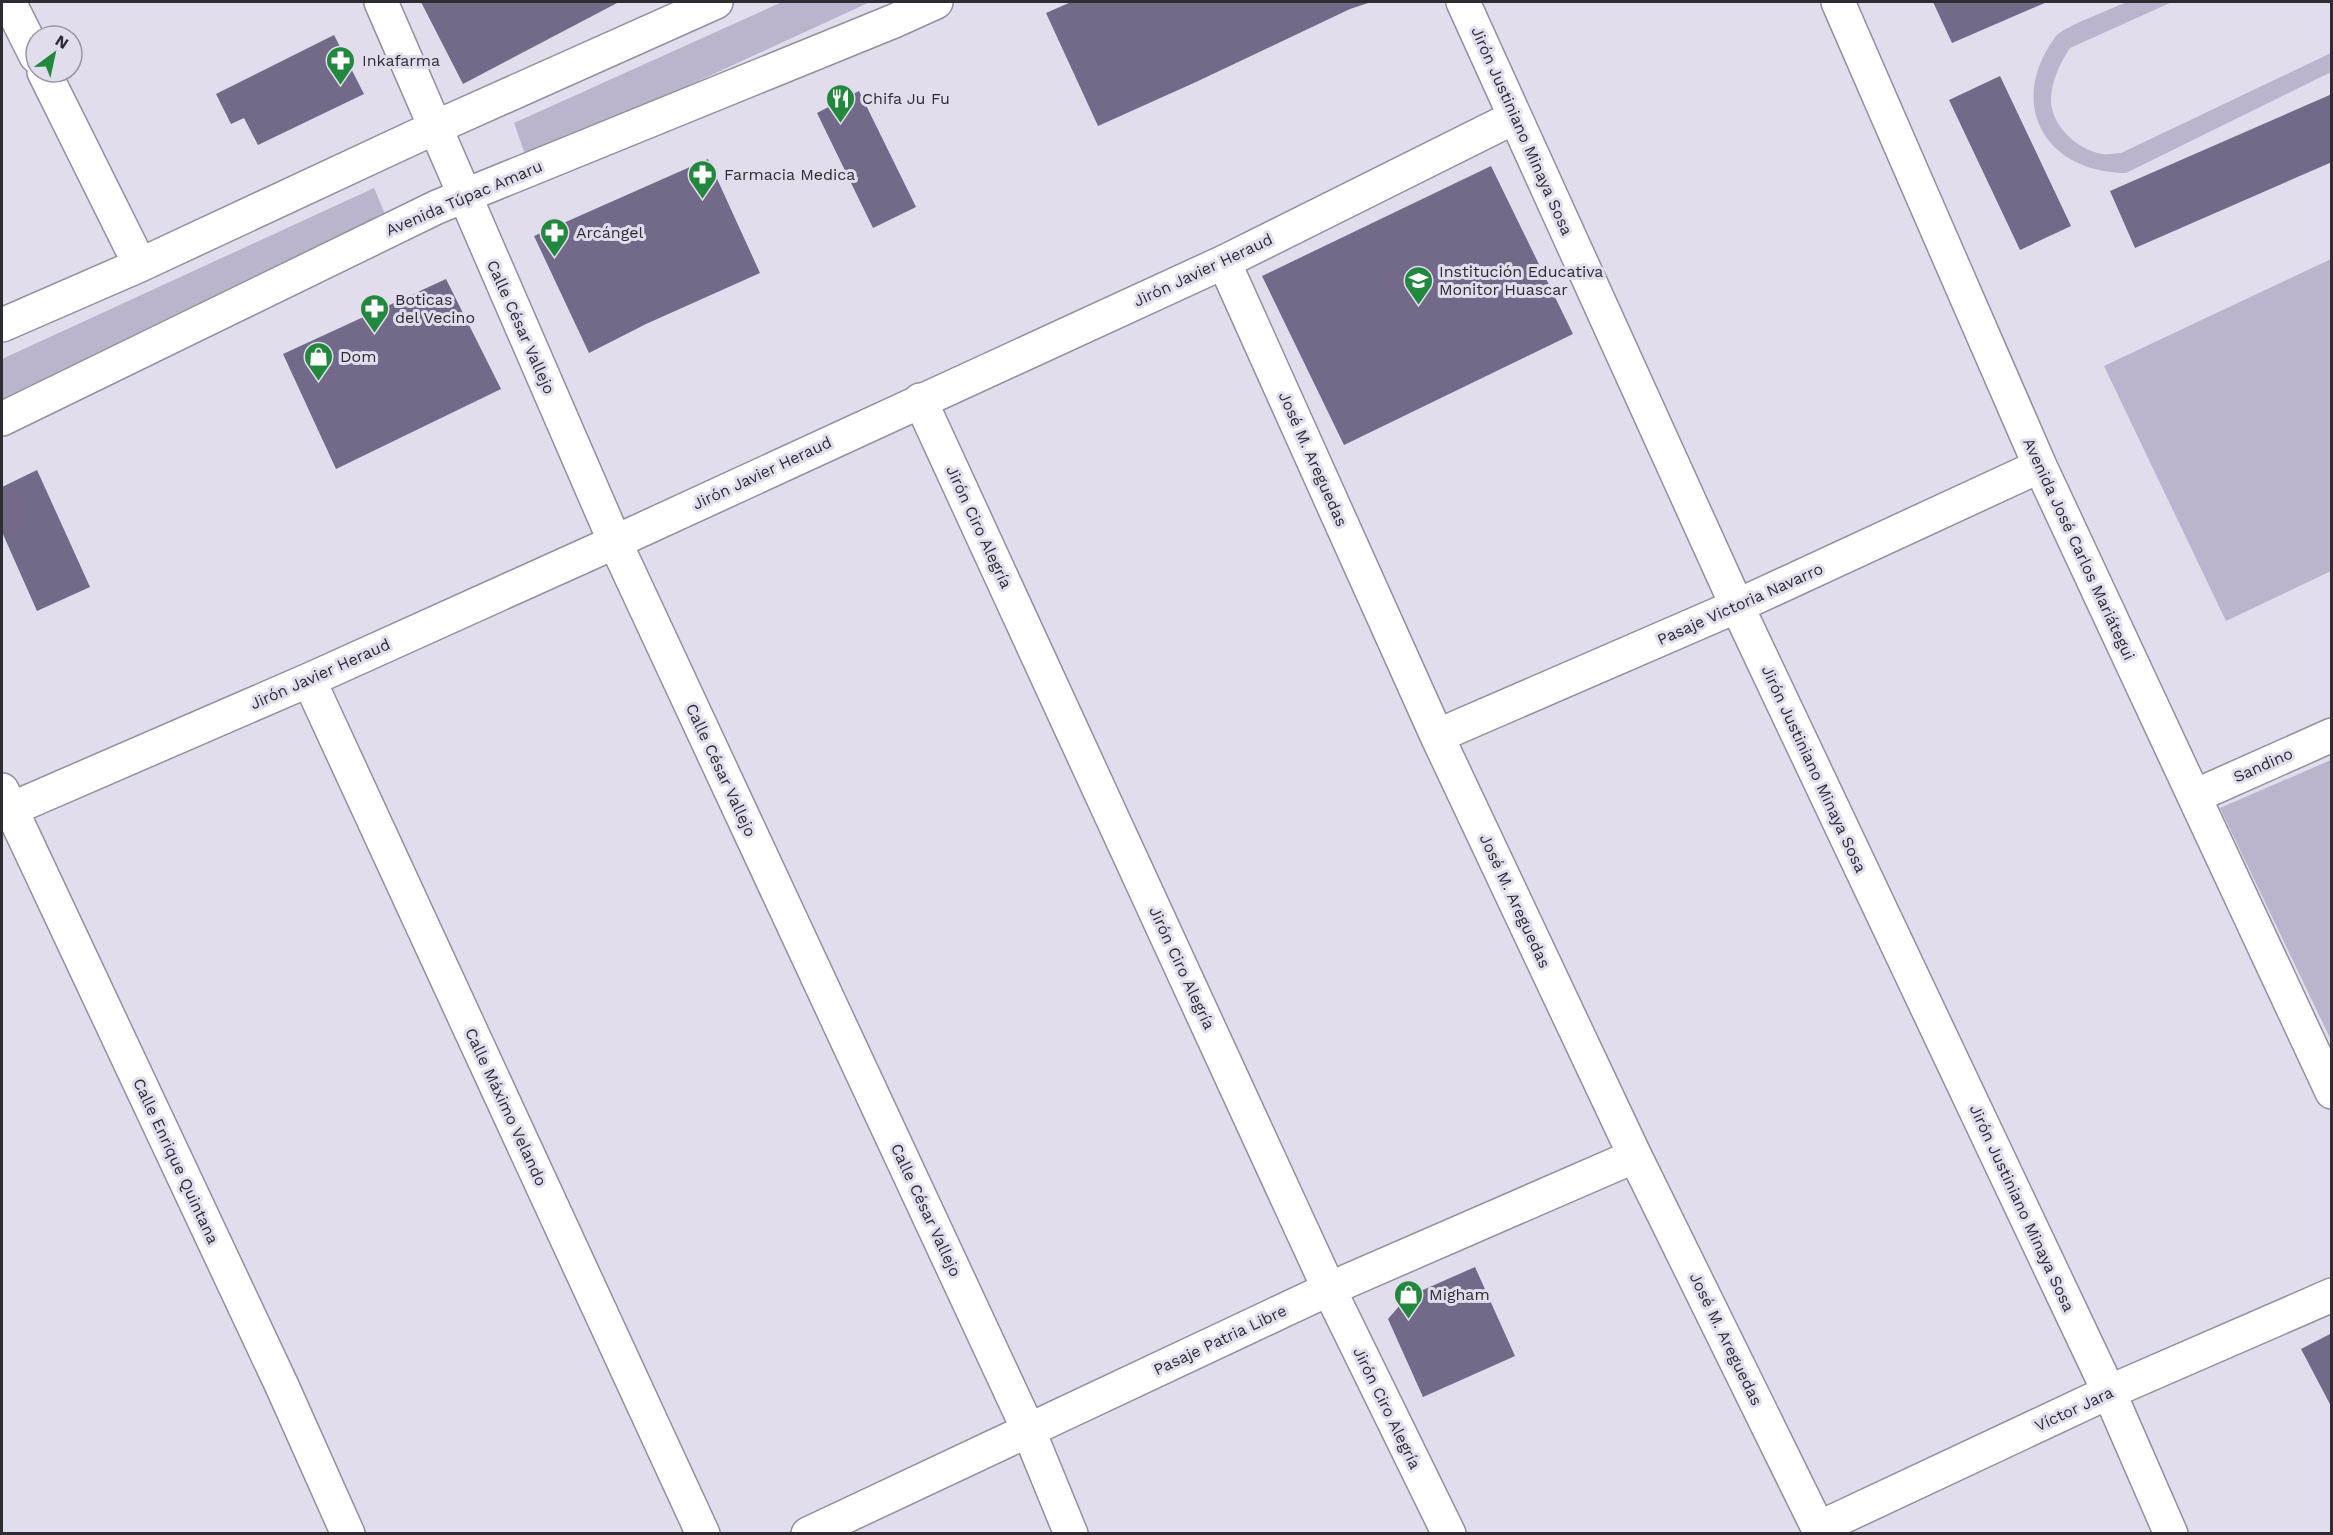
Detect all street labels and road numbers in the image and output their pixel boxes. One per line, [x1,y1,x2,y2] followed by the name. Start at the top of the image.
[1467,24,1577,238] street label: Jirón Justiniano Minaya Sosa
[383,156,545,240] street label: Avenida Túpac Amaru
[1130,229,1276,311] street label: Jirón Javier Heraud
[483,257,559,397] street label: Calle César Vallejo
[1275,389,1351,529] street label: José M. Areguedas
[689,432,835,514] street label: Jirón Javier Heraud
[2019,435,2139,663] street label: Avenida José Carlos Mariátegui
[942,463,1016,591] street label: Jirón Ciro Alegría
[1654,559,1826,649] street label: Pasaje Victoria Navarro
[247,635,393,713] street label: Jirón Javier Heraud
[1758,662,1870,876] street label: Jirón Justiniano Minaya Sosa
[682,700,760,840] street label: Calle César Vallejo
[2230,744,2296,786] street label: Sandino
[1476,831,1554,971] street label: José M. Areguedas
[1145,904,1219,1032] street label: Jirón Ciro Alegría
[461,1025,551,1189] street label: Calle Máximo Velando
[129,1075,223,1247] street label: Calle Enrique Quintana
[1966,1101,2078,1315] street label: Jirón Justiniano Minaya Sosa
[887,1140,965,1280] street label: Calle César Vallejo
[1686,1269,1766,1409] street label: José M. Areguedas
[1150,1301,1290,1379] street label: Pasaje Patria Libre
[1349,1344,1425,1472] street label: Jirón Ciro Alegría
[2032,1383,2116,1435] street label: Víctor Jara

